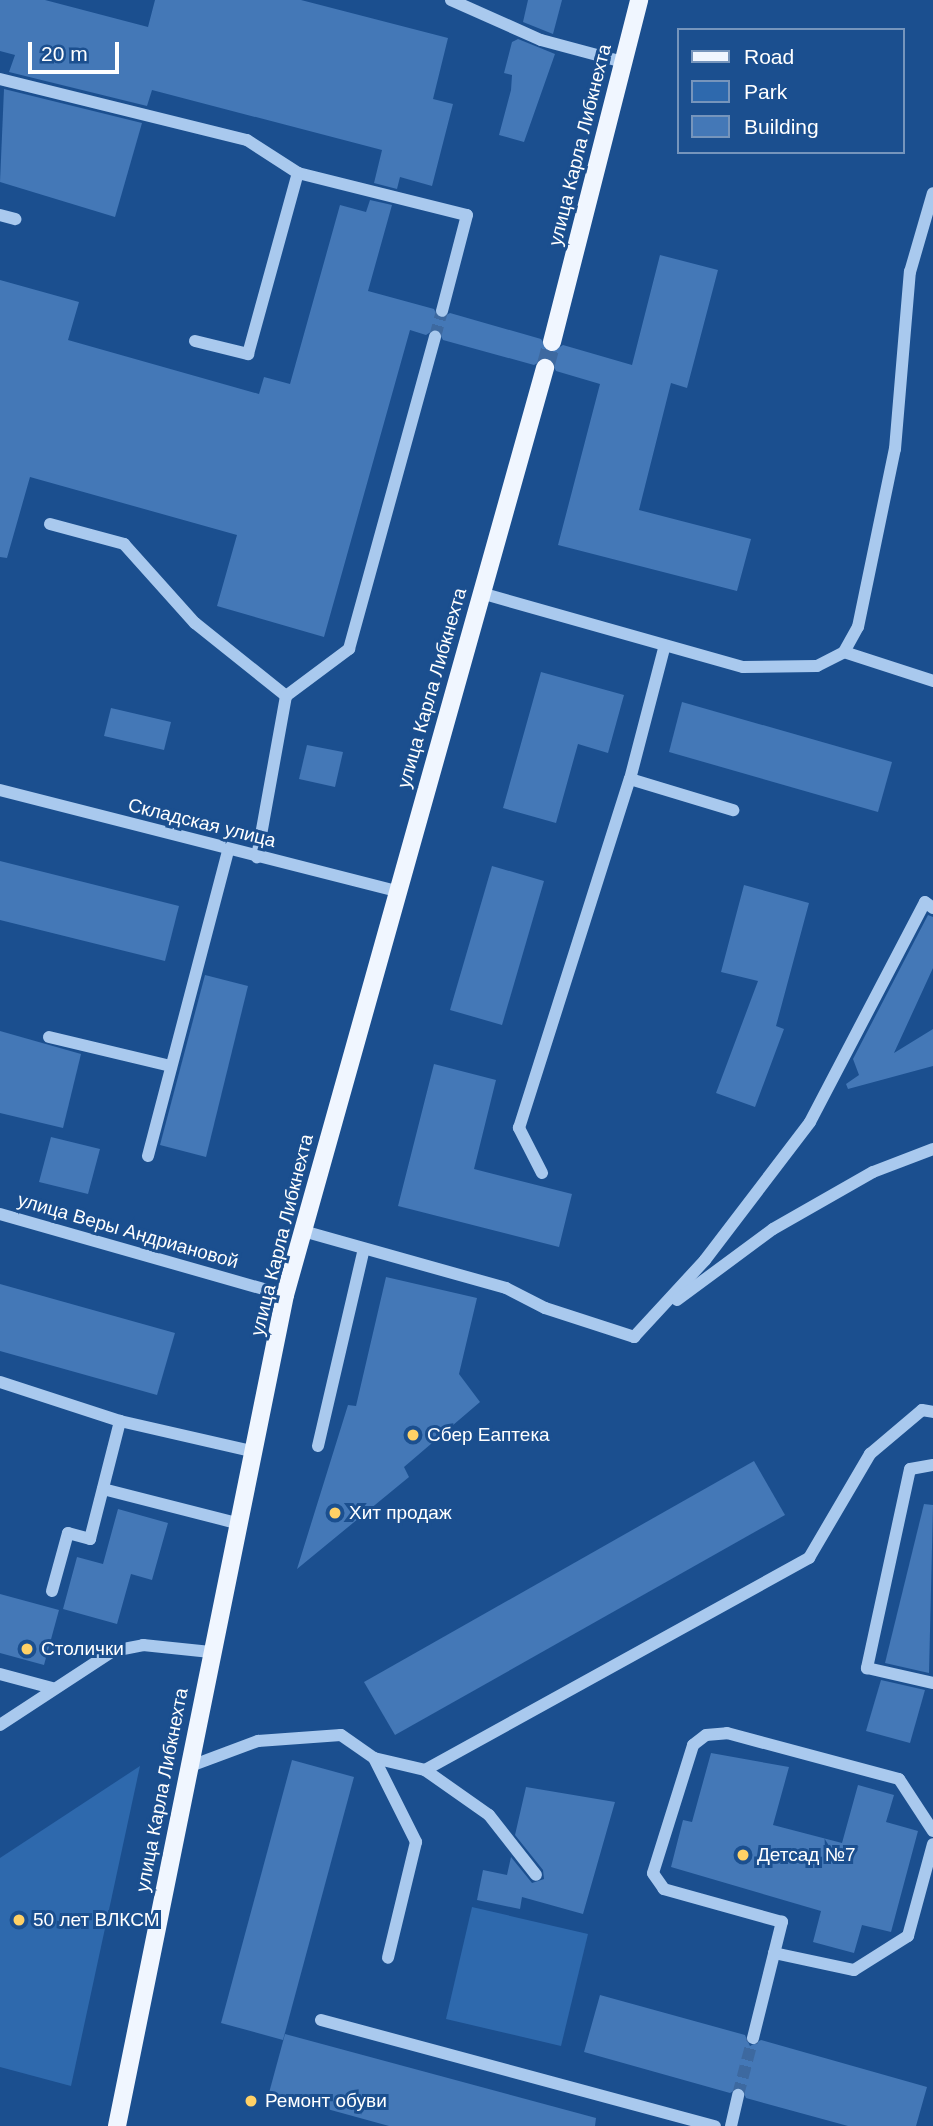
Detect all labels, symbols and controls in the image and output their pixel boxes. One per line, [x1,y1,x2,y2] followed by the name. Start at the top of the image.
[32,28,122,72] scale bar
[678,28,905,154] legend
[41,42,88,65] text: 20 m
[544,42,616,248] street label: улица Карла Либкнехта
[744,45,794,68] text: Road
[744,80,787,103] text: Park
[744,115,819,138] text: Building
[392,585,472,791] street label: улица Карла Либкнехта
[126,794,278,852] street label: Складская улица
[246,1132,318,1338] street label: улица Карла Либкнехта
[15,1189,241,1273] street label: улица Веры Андриановой
[427,1424,550,1446] place label: Сбер Еаптека
[405,1427,421,1443] marker: Сбер Еаптека
[349,1502,452,1524] place label: Хит продаж
[327,1505,343,1521] marker: Хит продаж
[41,1638,124,1660] place label: Столички
[19,1641,35,1657] marker: Столички
[131,1686,193,1894] street label: улица Карла Либкнехта
[757,1844,856,1866] place label: Детсад №7
[735,1847,751,1863] marker: Детсад №7
[33,1909,160,1931] place label: 50 лет ВЛКСМ
[11,1912,27,1928] marker: 50 лет ВЛКСМ
[265,2090,387,2112] place label: Ремонт обуви
[243,2093,259,2109] marker: Ремонт обуви

